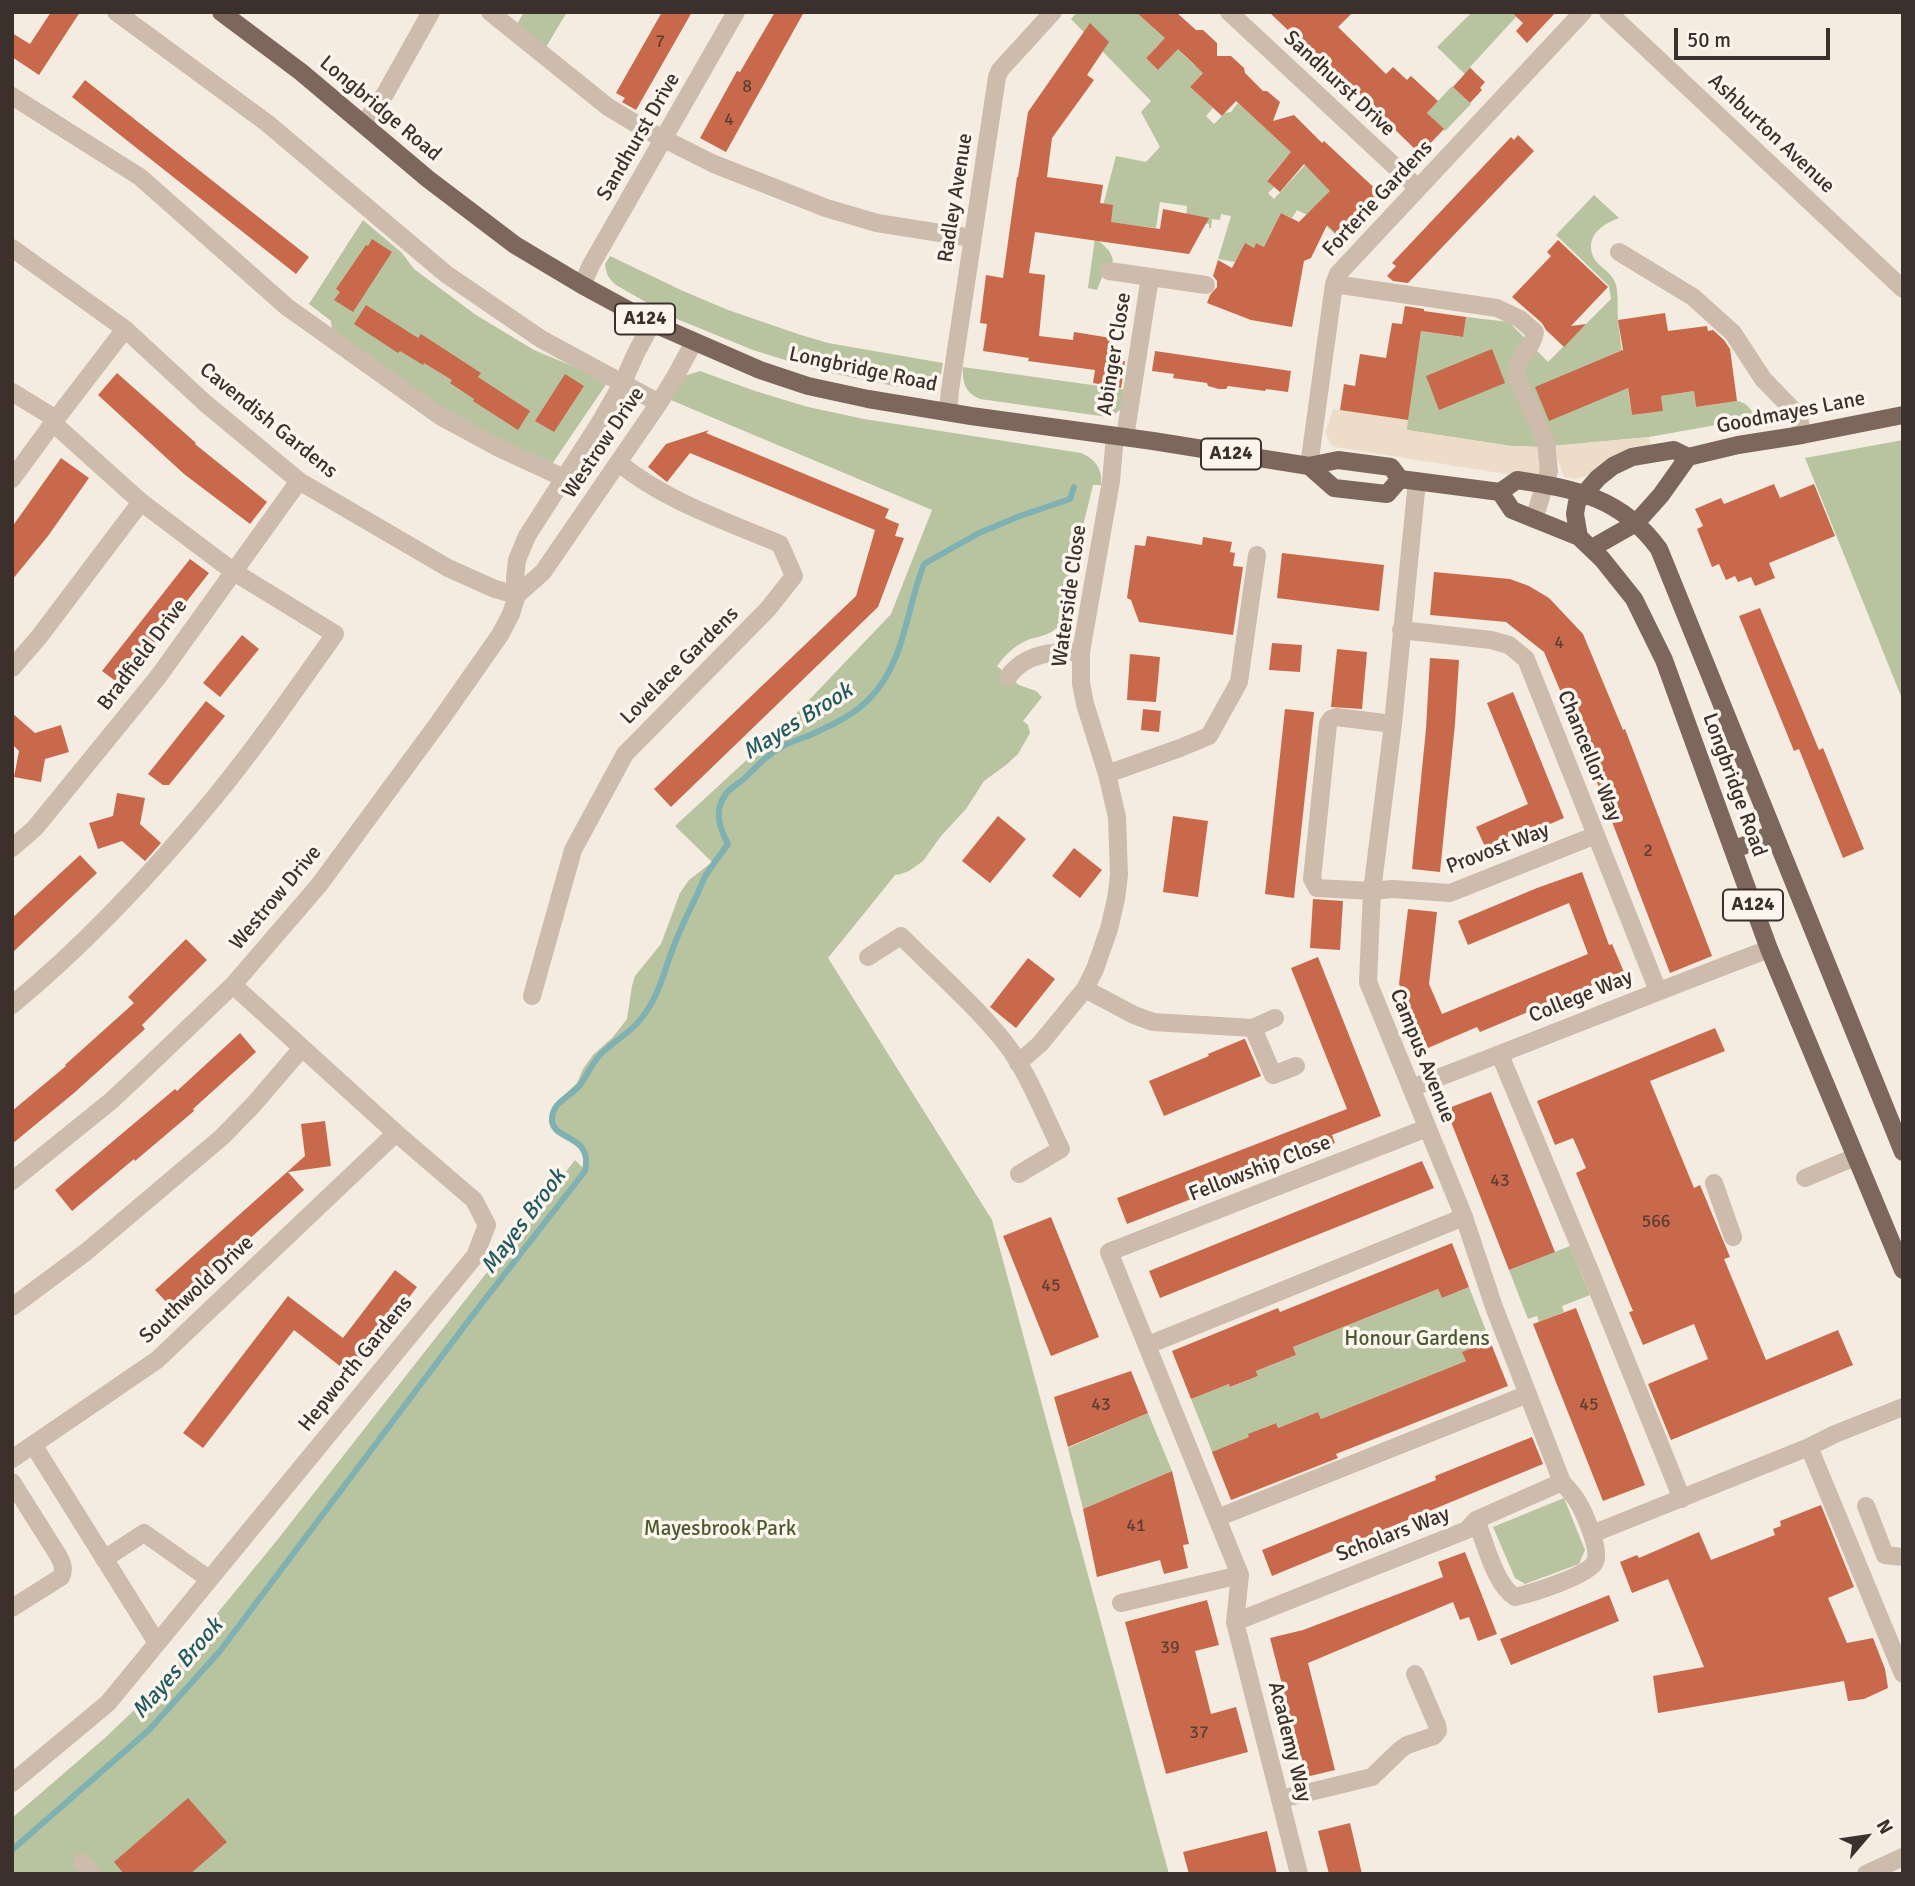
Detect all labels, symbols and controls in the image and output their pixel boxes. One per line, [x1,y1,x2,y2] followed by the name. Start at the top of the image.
[1677,14,1833,58] scale bar
[1278,26,1400,142] street label: Sandhurst Drive
[1687,27,1731,53] text: 50 m
[655,31,665,53] house number: 7
[314,51,446,167] street label: Longbridge Road
[592,68,686,206] street label: Sandhurst Drive
[1702,69,1840,199] street label: Ashburton Avenue
[742,76,752,98] house number: 8
[724,109,734,131] house number: 4
[933,132,979,264] street label: Radley Avenue
[1318,136,1438,262] street label: Forterie Gardens
[1093,291,1137,417] street label: Abinger Close
[615,304,675,334] road number: A124
[787,342,939,398] street label: Longbridge Road
[194,358,342,484] street label: Cavendish Gardens
[558,383,650,503] street label: Westrow Drive
[1715,386,1867,440] street label: Goodmayes Lane
[1201,438,1261,470] road number: A124
[1048,523,1092,669] street label: Waterside Close
[93,594,193,716] street label: Bradfield Drive
[616,602,744,730] street label: Lovelace Gardens
[1554,632,1564,654] house number: 4
[738,677,858,767] water label: Mayes Brook
[1551,687,1627,825] street label: Chancellor Way
[1696,710,1772,860] street label: Longbridge Road
[1443,818,1553,880] street label: Provost Way
[1643,840,1653,862] house number: 2
[225,841,327,955] street label: Westrow Drive
[1723,890,1783,920] road number: A124
[1526,965,1636,1029] street label: College Way
[1384,985,1460,1127] street label: Campus Avenue
[1185,1130,1335,1208] street label: Fellowship Close
[476,1164,572,1280] water label: Mayes Brook
[1490,1170,1510,1192] house number: 43
[1641,1211,1671,1233] house number: 566
[135,1231,259,1349] street label: Southwold Drive
[1041,1275,1061,1297] house number: 45
[294,1291,418,1437] street label: Hepworth Gardens
[1344,1326,1490,1352] park label: Honour Gardens
[1091,1394,1111,1416] house number: 43
[1579,1394,1599,1416] house number: 45
[1333,1502,1453,1568] street label: Scholars Way
[1126,1515,1146,1537] house number: 41
[644,1516,796,1542] park label: Mayesbrook Park
[127,1613,229,1725] water label: Mayes Brook
[1160,1637,1180,1659] house number: 39
[1262,1679,1316,1805] street label: Academy Way
[1189,1722,1209,1744] house number: 37
[1831,1802,1901,1872] north arrow
[1871,1815,1898,1838] text: N

